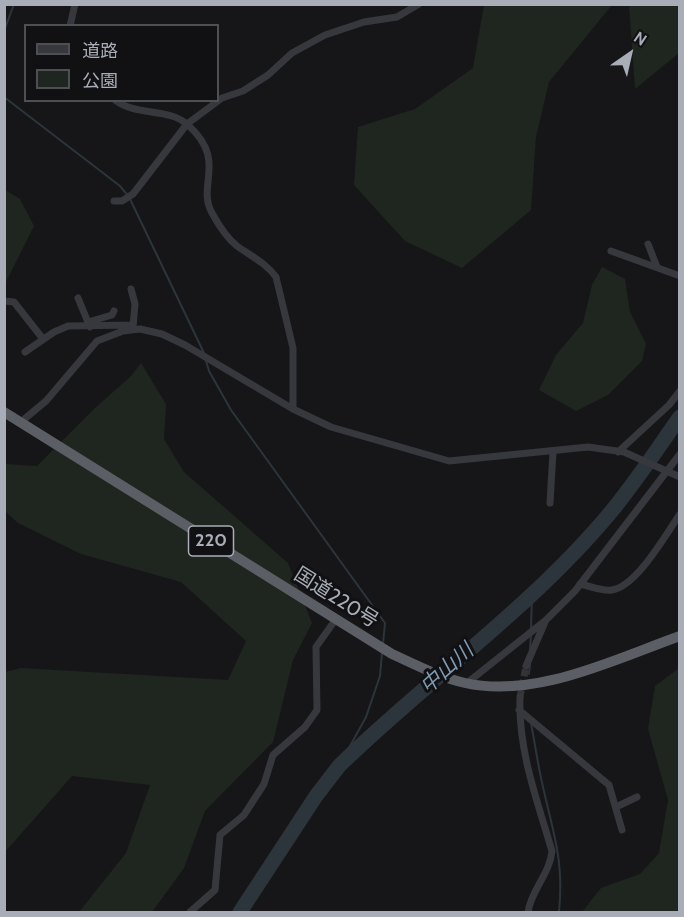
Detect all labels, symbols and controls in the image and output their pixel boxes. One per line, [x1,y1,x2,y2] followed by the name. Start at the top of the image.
[24,24,219,102] legend
[600,24,660,84] north arrow
[630,28,650,50] text: N
[82,40,118,62] text: 道路
[82,70,118,92] text: 公園
[188,526,234,556] road number: 220
[289,563,383,633] street label: 国道220号
[415,639,479,699] water label: 中山川

